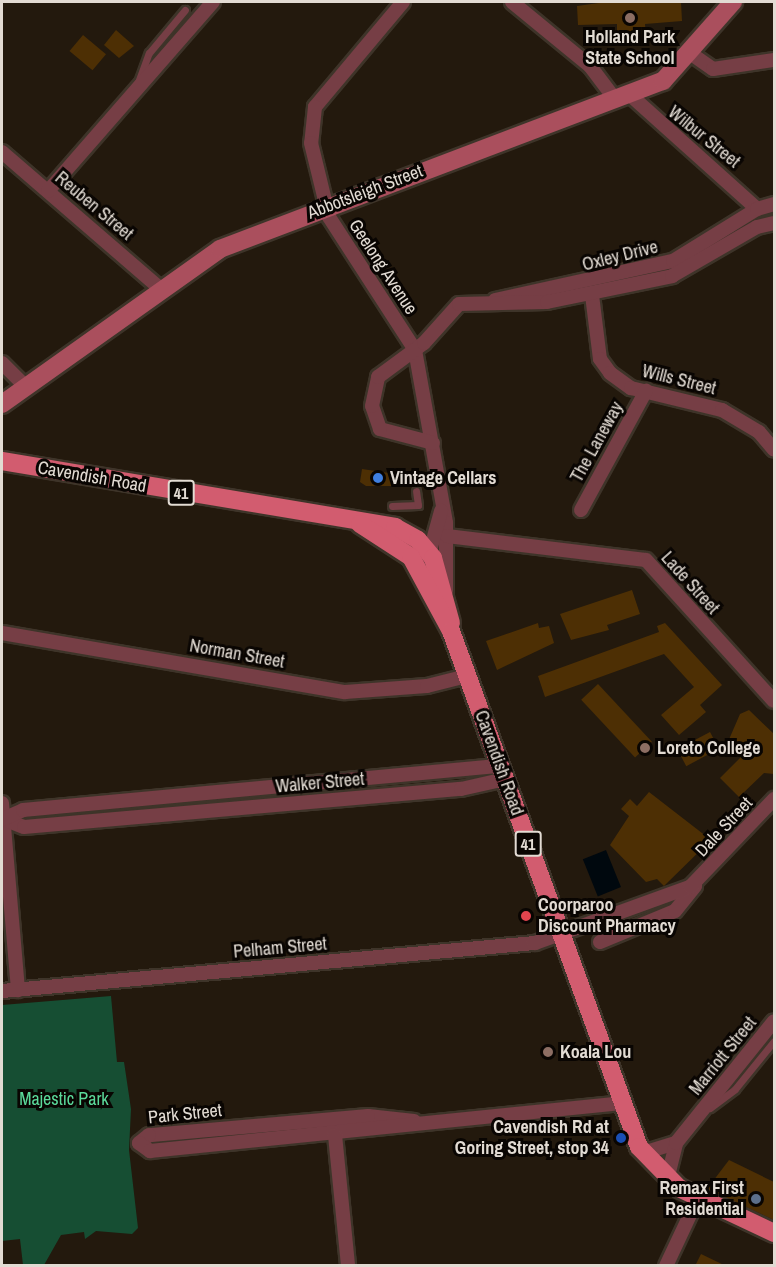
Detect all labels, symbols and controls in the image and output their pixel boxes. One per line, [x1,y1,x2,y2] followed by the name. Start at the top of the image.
[623,11,637,25] marker: Holland Park State School
[585,27,675,70] place label: Holland Park State School
[664,102,744,172] street label: Wilbur Street
[304,160,426,224] street label: Abbotsleigh Street
[51,167,137,245] street label: Reuben Street
[344,215,422,319] street label: Geelong Avenue
[580,236,660,276] street label: Oxley Drive
[640,360,718,400] street label: Wills Street
[566,398,628,486] street label: The Laneway
[36,457,148,497] street label: Cavendish Road
[390,467,496,489] place label: Vintage Cellars
[371,471,385,485] marker: Vintage Cellars
[168,480,195,506] road number: 41
[656,547,724,619] street label: Lade Street
[188,635,286,673] street label: Norman Street
[470,708,528,818] street label: Cavendish Road
[657,737,760,759] place label: Loreto College
[638,741,652,755] marker: Loreto College
[275,768,365,798] street label: Walker Street
[691,793,757,861] street label: Dale Street
[514,831,542,857] road number: 41
[538,895,676,938] place label: Coorparoo Discount Pharmacy
[519,909,533,923] marker: Coorparoo Discount Pharmacy
[232,933,328,963] street label: Pelham Street
[685,1013,761,1099] street label: Marriott Street
[560,1041,631,1063] place label: Koala Lou
[541,1045,555,1059] marker: Koala Lou
[19,1088,109,1110] park label: Majestic Park
[147,1099,223,1129] street label: Park Street
[455,1117,609,1160] place label: Cavendish Rd at Goring Street, stop 34
[614,1131,628,1145] marker: Cavendish Rd at Goring Street, stop 34
[660,1178,744,1220] place label: Remax First Residential
[749,1192,763,1206] marker: Remax First Residential

